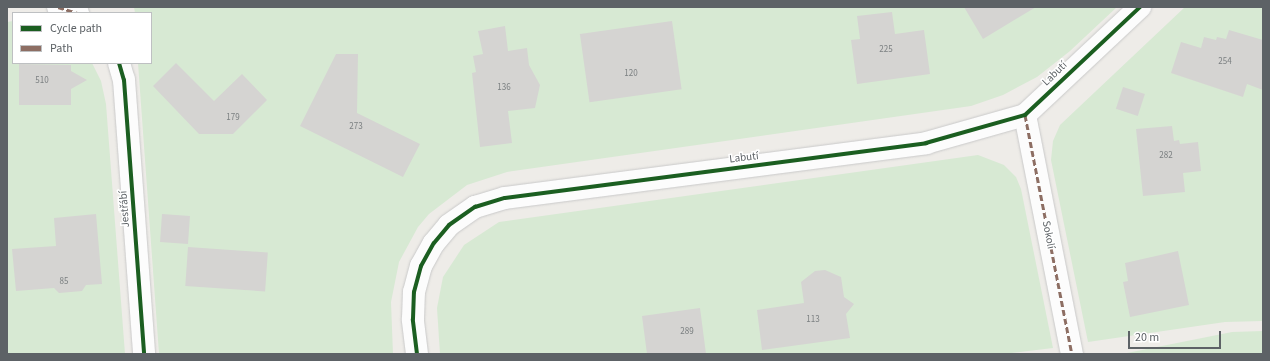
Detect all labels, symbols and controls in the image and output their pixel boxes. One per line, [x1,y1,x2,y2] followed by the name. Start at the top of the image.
[12,12,152,64] legend
[50,20,102,37] text: Cycle path
[50,40,73,57] text: Path
[879,45,893,55] house number: 225
[1218,57,1232,67] house number: 254
[1040,59,1070,89] street label: Labutí
[624,69,638,79] house number: 120
[35,76,49,86] house number: 510
[497,83,511,93] house number: 136
[226,113,240,123] house number: 179
[349,122,363,132] house number: 273
[729,150,759,166] street label: Labutí
[1159,151,1173,161] house number: 282
[117,190,133,228] street label: Jestřábí
[1039,220,1057,250] street label: Sokolí
[60,277,68,287] house number: 85
[806,315,820,325] house number: 113
[1130,323,1223,349] scale bar
[680,327,694,337] house number: 289
[1135,329,1159,346] text: 20 m

